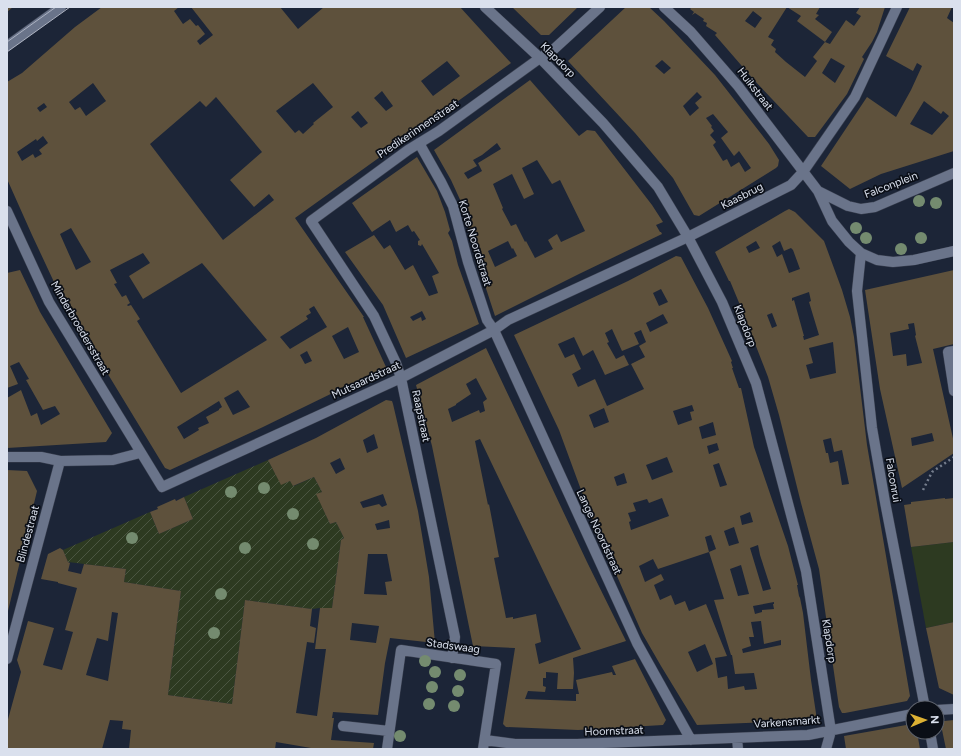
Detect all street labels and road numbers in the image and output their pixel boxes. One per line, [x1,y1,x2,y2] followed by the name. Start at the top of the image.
[538,40,579,81] street label: Klapdorp
[734,65,776,113] street label: Huikstraat
[375,97,461,161] street label: Predikerinnenstraat
[863,169,919,201] street label: Falconplein
[719,180,765,212] street label: Kaasbrug
[456,198,494,288] street label: Korte Noordstraat
[48,279,112,377] street label: Minderbroedersstraat
[731,303,760,349] street label: Klapdorp
[329,358,403,402] street label: Mutsaardstraat
[409,389,433,443] street label: Raapstraat
[883,457,903,503] street label: Falconrui
[574,487,624,577] street label: Lange Noordstraat
[14,504,42,564] street label: Blindestraat
[819,618,839,664] street label: Klapdorp
[425,636,481,656] street label: Stadswaag
[753,713,821,731] street label: Varkensmarkt
[584,723,644,739] street label: Hoornstraat

